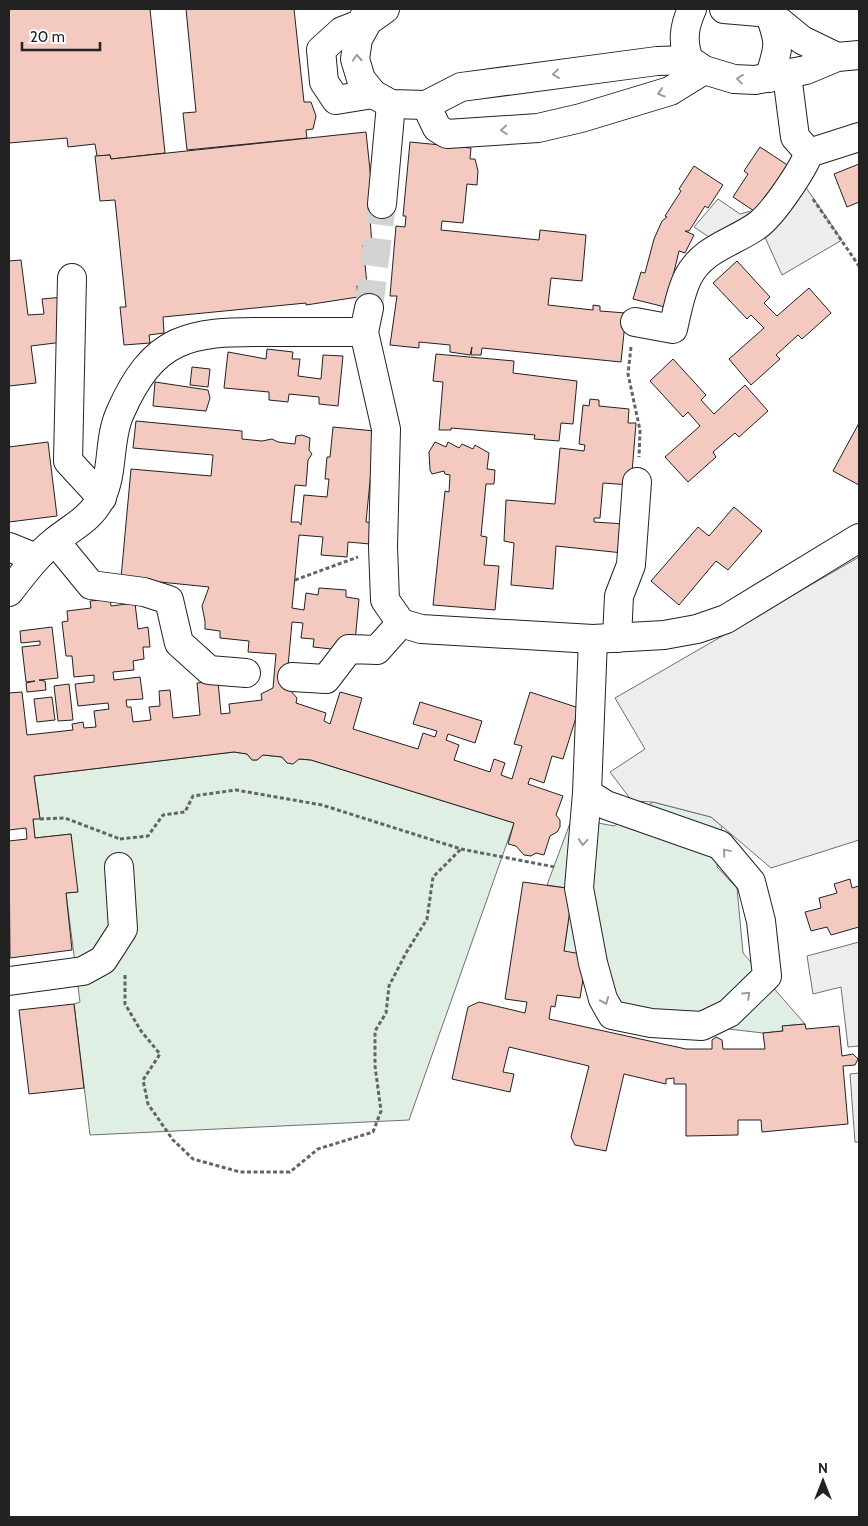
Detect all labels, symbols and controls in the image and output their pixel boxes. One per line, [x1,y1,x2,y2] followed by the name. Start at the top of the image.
[22,20,100,52] scale bar
[30,28,65,46] text: 20 m
[352,53,362,61] one-way arrow
[551,69,560,79] one-way arrow
[735,74,743,85] one-way arrow
[657,88,666,98] one-way arrow
[499,125,507,136] one-way arrow
[578,838,589,846] one-way arrow
[722,848,731,857] one-way arrow
[741,992,750,1001] one-way arrow
[599,996,609,1005] one-way arrow
[798,1456,848,1506] north arrow
[818,1459,828,1477] text: N

